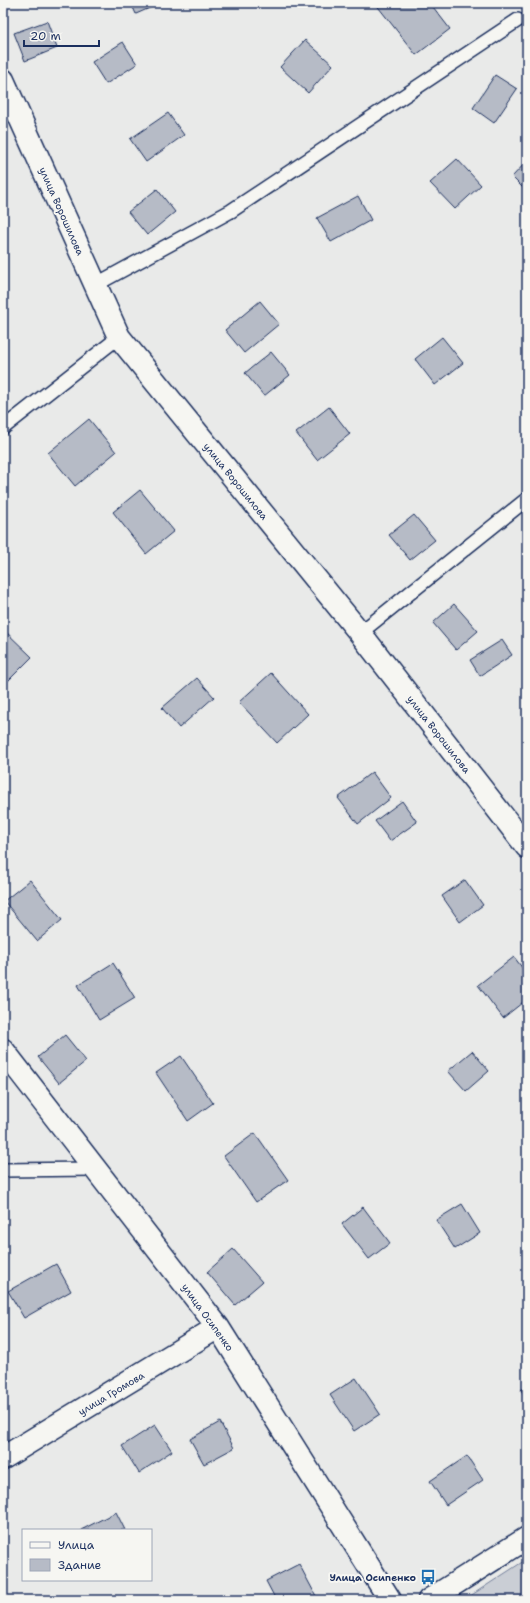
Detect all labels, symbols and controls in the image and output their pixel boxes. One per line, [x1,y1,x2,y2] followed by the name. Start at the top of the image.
[24,22,99,48] scale bar
[30,28,61,44] text: 20 m
[36,165,87,258] street label: улица Ворошилова
[201,440,271,523] street label: улица Ворошилова
[404,693,474,777] street label: улица Ворошилова
[179,1281,236,1354] street label: улица Осипенко
[76,1368,147,1418] street label: улица Громова
[22,1529,152,1581] legend
[58,1537,95,1553] text: Улица
[58,1557,102,1573] text: Здание
[419,1568,437,1586] bus stop icon: Улица Осипенко
[329,1571,416,1584] place label: Улица Осипенко

